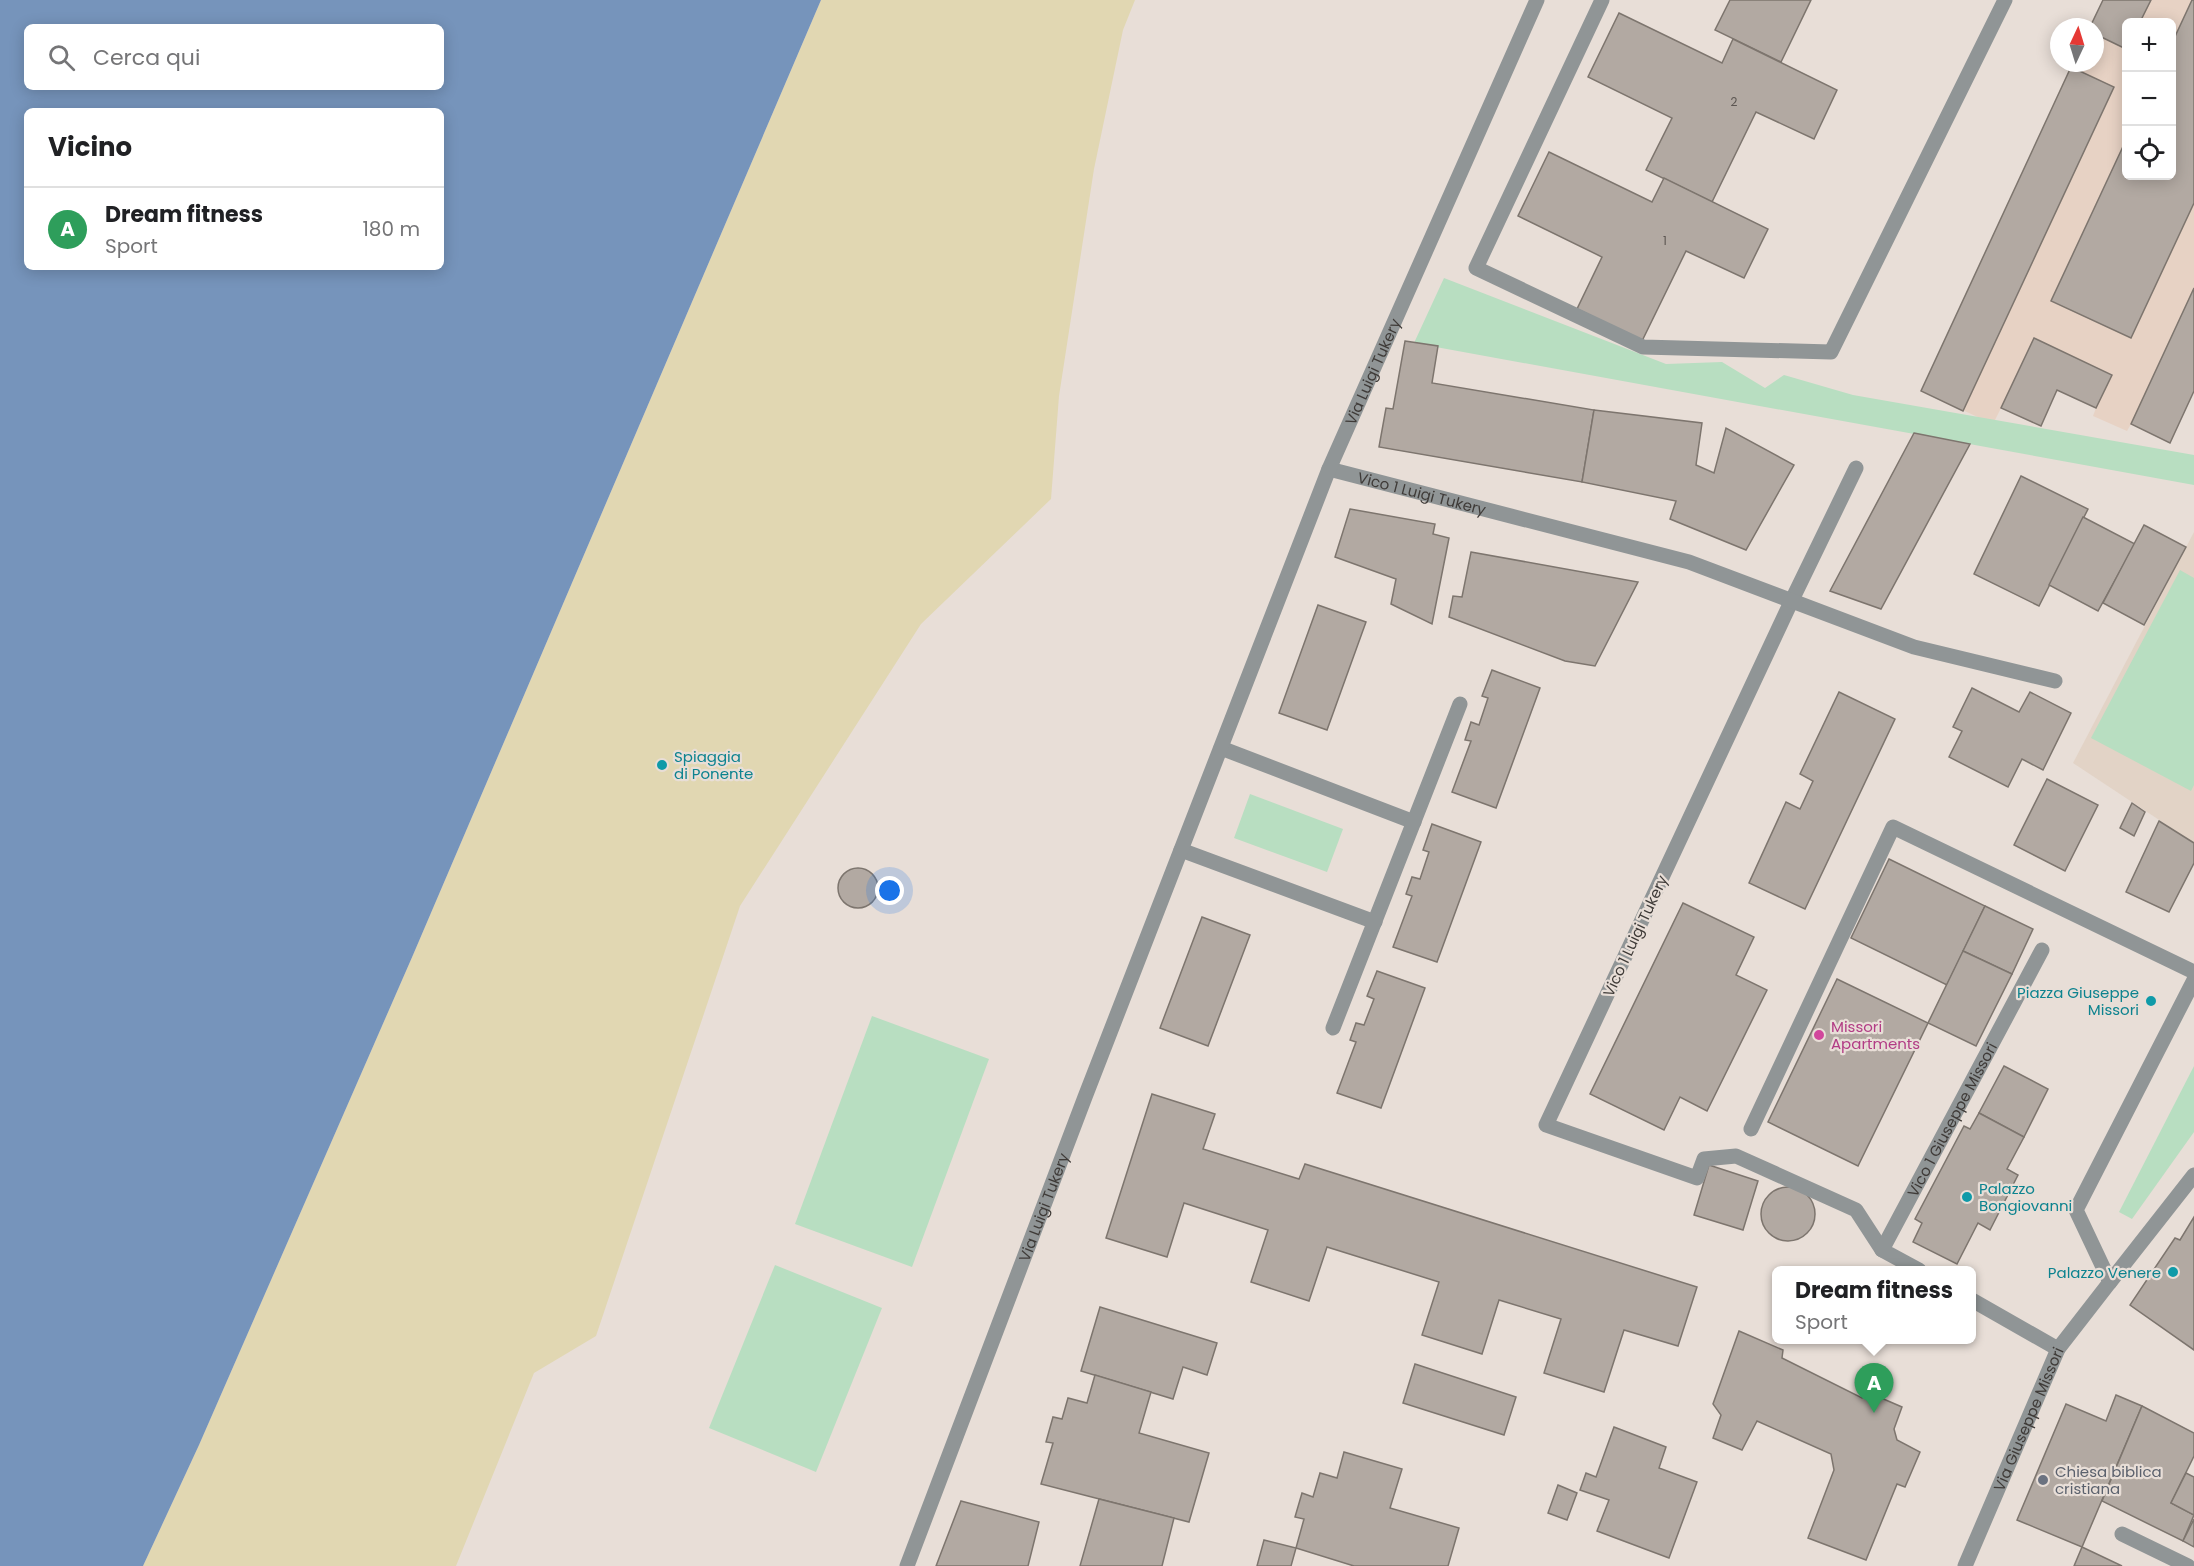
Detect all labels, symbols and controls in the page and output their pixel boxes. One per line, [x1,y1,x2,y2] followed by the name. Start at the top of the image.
[2050,18,2104,72] north arrow
[2122,18,2176,180] map controls
[2122,18,2176,72] button: +
[24,24,444,90] search box
[45,41,78,74] icon: search
[93,42,200,73] text: Cerca qui
[2122,72,2176,126] button: −
[1731,93,1738,110] house number: 2
[2122,126,2176,180] button: locate
[48,129,132,165] text: Vicino
[105,199,263,230] text: Dream fitness
[60,215,75,243] text: A
[362,215,420,243] text: 180 m
[105,232,158,260] text: Sport
[1663,232,1667,249] house number: 1
[1339,314,1405,428] street label: Via Luigi Tukery
[1355,466,1489,520] street label: Vico 1 Luigi Tukery
[674,746,753,784] place label: Spiaggia di Ponente
[655,758,669,772] marker: Spiaggia di Ponente
[1598,871,1673,1000] street label: Vico 1 Luigi Tukery
[875,876,904,905] your location
[2017,982,2139,1020] place label: Piazza Giuseppe Missori
[2144,994,2158,1008] marker: Piazza Giuseppe Missori
[1831,1016,1920,1054] place label: Missori Apartments
[1812,1028,1826,1042] marker: Missori Apartments
[1902,1038,2001,1200] street label: Vico 1 Giuseppe Missori
[1013,1149,1074,1264] street label: Via Luigi Tukery
[1979,1178,2072,1216] place label: Palazzo Bongiovanni
[1960,1190,1974,1204] marker: Palazzo Bongiovanni
[2048,1262,2161,1283] place label: Palazzo Venere
[2166,1265,2180,1279] marker: Palazzo Venere
[1772,1266,1976,1344] popup
[1795,1275,1953,1306] text: Dream fitness
[1795,1308,1848,1336] text: Sport
[1988,1344,2068,1494] street label: Via Giuseppe Missori
[1854,1364,1894,1413] pin: A
[2055,1461,2162,1499] place label: Chiesa biblica cristiana
[2036,1473,2050,1487] marker: Chiesa biblica cristiana

